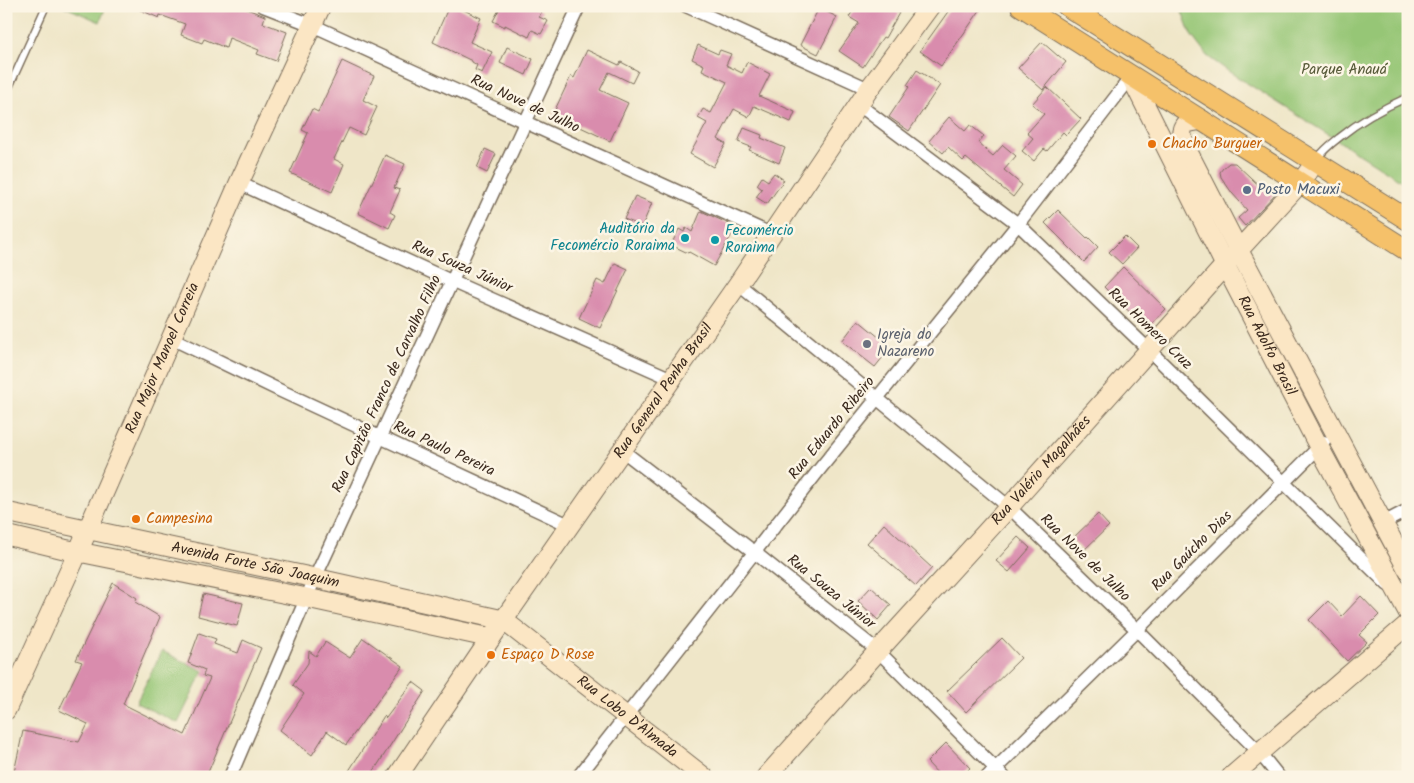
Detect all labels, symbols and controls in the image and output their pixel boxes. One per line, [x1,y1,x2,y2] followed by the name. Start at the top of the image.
[1301,58,1389,82] park label: Parque Anauá
[466,68,584,140] street label: Rua Nove de Julho
[1162,132,1262,156] place label: Chacho Burguer
[1146,138,1158,150] marker: Chacho Burguer
[1257,178,1341,202] place label: Posto Macuxi
[1241,184,1253,196] marker: Posto Macuxi
[550,217,675,258] place label: Auditório da Fecomércio Roraima
[725,219,794,260] place label: Fecomércio Roraima
[679,232,691,244] marker: Auditório da Fecomércio Roraima
[408,234,517,300] street label: Rua Souza Júnior
[709,234,721,246] marker: Fecomércio Roraima
[326,271,448,497] street label: Rua Capitão Franco de Carvalho Filho
[119,279,206,438] street label: Rua Major Manoel Correia
[1102,282,1198,376] street label: Rua Homero Cruz
[1231,291,1303,400] street label: Rua Adolfo Brasil
[608,318,719,464] street label: Rua General Penha Brasil
[877,323,935,364] place label: Igreja do Nazareno
[861,338,873,350] marker: Igreja do Nazareno
[783,371,881,485] street label: Rua Eduardo Ribeiro
[986,410,1098,531] street label: Rua Valério Magalhães
[389,415,499,483] street label: Rua Paulo Pereira
[1146,504,1239,597] street label: Rua Gaúcho Dias
[146,507,213,531] place label: Campesina
[1034,508,1136,608] street label: Rua Nove de Julho
[130,513,142,525] marker: Campesina
[169,536,342,595] street label: Avenida Forte São Joaquim
[781,549,881,636] street label: Rua Souza Júnior
[501,643,595,667] place label: Espaço D Rose
[485,649,497,661] marker: Espaço D Rose
[571,670,683,764] street label: Rua Lobo D'Almada

